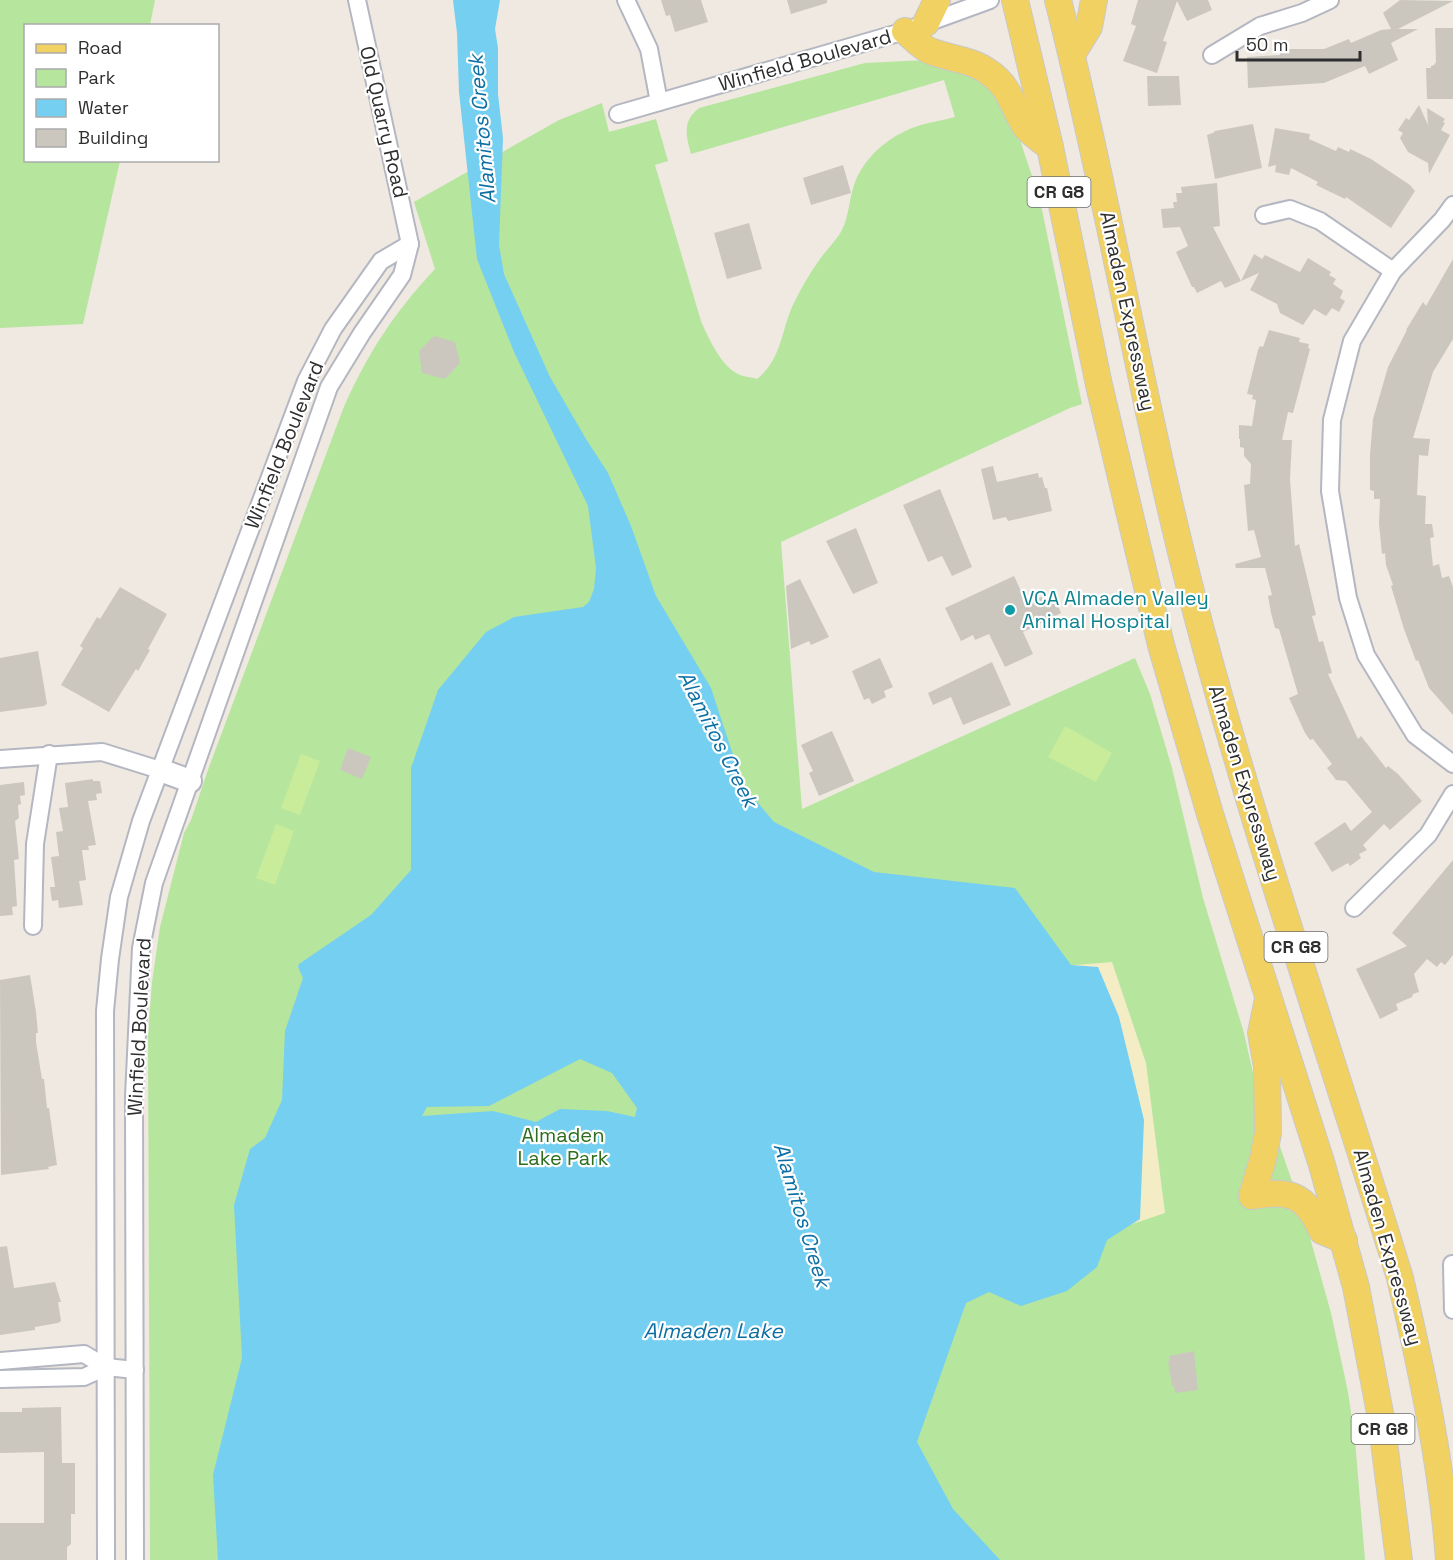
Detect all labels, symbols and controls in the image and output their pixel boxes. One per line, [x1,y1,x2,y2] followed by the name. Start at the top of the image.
[716,23,894,97] street label: Winfield Boulevard
[24,24,219,162] legend
[1237,24,1360,62] scale bar
[1246,33,1288,56] text: 50 m
[78,36,122,59] text: Road
[354,44,414,200] street label: Old Quarry Road
[461,51,501,205] water label: Alamitos Creek
[78,66,116,89] text: Park
[78,96,129,119] text: Water
[78,126,148,149] text: Building
[1028,177,1090,207] road number: CR G8
[1094,209,1162,413] street label: Almaden Expressway
[238,357,330,533] street label: Winfield Boulevard
[1022,585,1209,634] place label: VCA Almaden Valley Animal Hospital
[1003,603,1017,617] marker: VCA Almaden Valley Animal Hospital
[672,666,766,814] water label: Alamitos Creek
[1203,682,1287,884] street label: Almaden Expressway
[1264,932,1328,962] road number: CR G8
[121,937,157,1117] street label: Winfield Boulevard
[517,1122,609,1171] park label: Almaden Lake Park
[768,1139,838,1293] water label: Alamitos Creek
[1347,1146,1429,1348] street label: Almaden Expressway
[643,1317,784,1344] water label: Almaden Lake
[1352,1414,1414,1444] road number: CR G8

